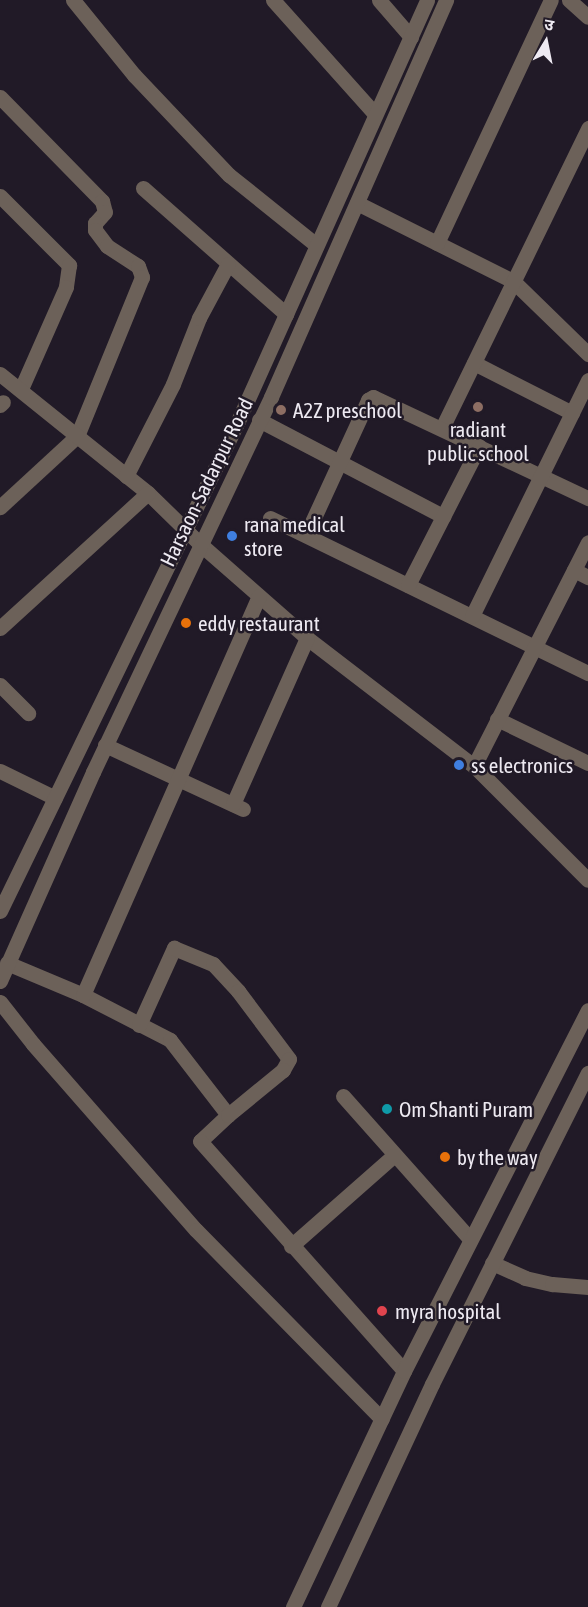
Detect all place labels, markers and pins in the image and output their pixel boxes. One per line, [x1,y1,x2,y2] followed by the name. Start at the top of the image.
[293,397,402,423] place label: A2Z preschool
[471,400,485,414] marker: radiant public school
[274,403,288,417] marker: A2Z preschool
[427,416,529,466] place label: radiant public school
[244,511,345,561] place label: rana medical store
[225,529,239,543] marker: rana medical store
[198,610,320,636] place label: eddy restaurant
[179,616,193,630] marker: eddy restaurant
[471,752,573,778] place label: ss electronics
[452,758,466,772] marker: ss electronics
[399,1096,533,1122] place label: Om Shanti Puram
[380,1102,394,1116] marker: Om Shanti Puram
[457,1144,538,1170] place label: by the way
[438,1150,452,1164] marker: by the way
[395,1298,501,1324] place label: myra hospital
[373,1302,391,1320] marker: myra hospital

